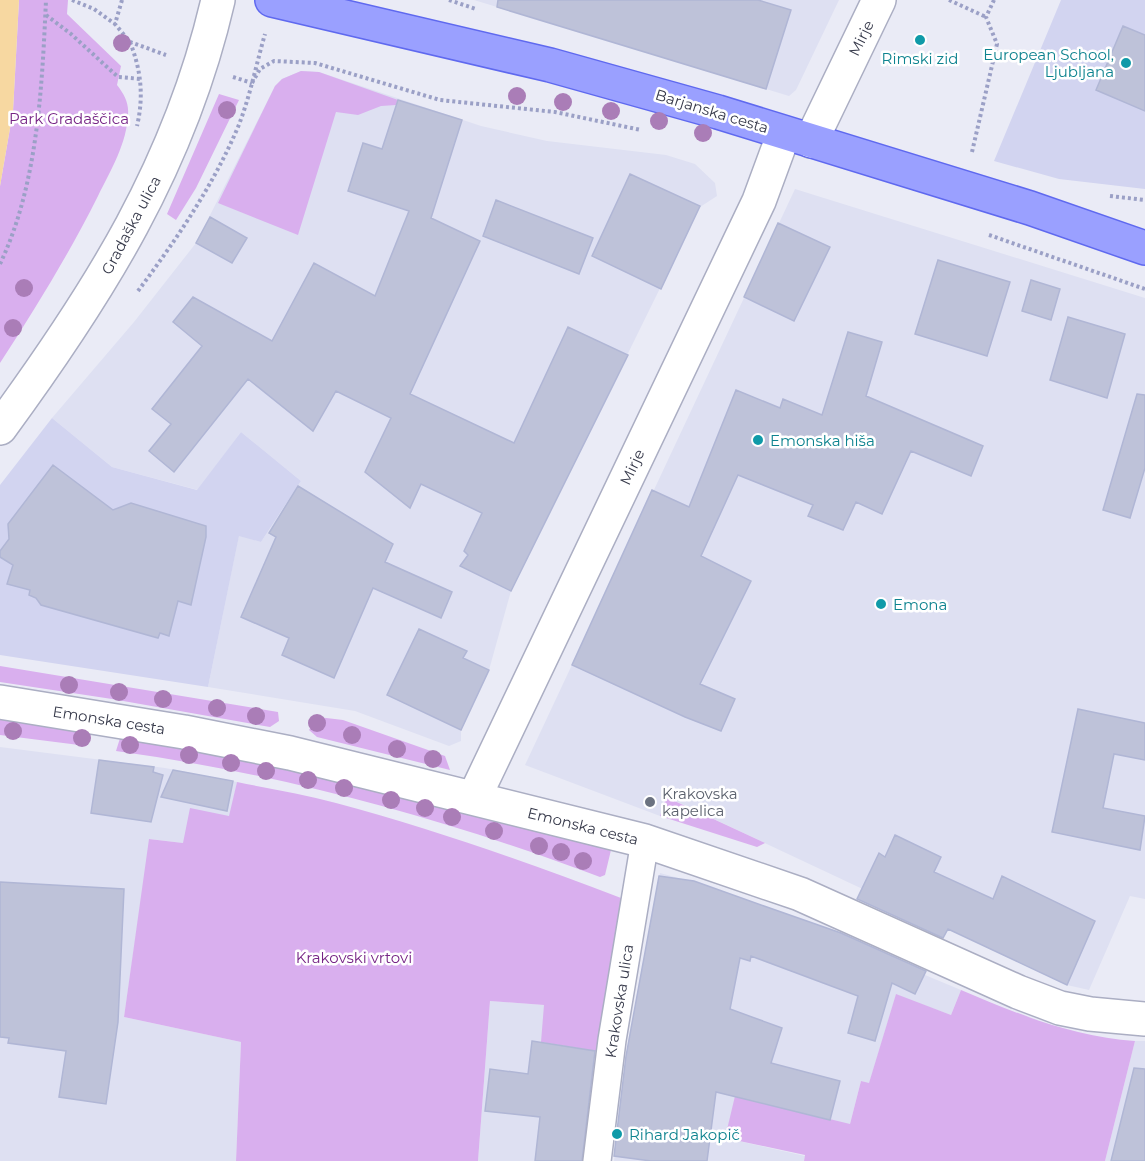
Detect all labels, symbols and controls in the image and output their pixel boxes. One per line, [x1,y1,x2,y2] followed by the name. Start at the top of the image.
[844,17,878,59] street label: Mirje
[913,33,927,47] marker: Rimski zid
[983,45,1114,81] place label: European School, Ljubljana
[882,49,958,68] place label: Rimski zid
[1119,56,1133,70] marker: European School, Ljubljana
[653,85,771,137] street label: Barjanska cesta
[9,109,129,128] park label: Park Gradaščica
[97,172,165,278] street label: Gradaška ulica
[770,431,875,450] place label: Emonska hiša
[751,433,765,447] marker: Emonska hiša
[615,446,649,488] street label: Mirje
[893,595,947,614] place label: Emona
[874,597,888,611] marker: Emona
[51,702,167,738] street label: Emonska cesta
[662,784,738,820] place label: Krakovska kapelica
[643,795,657,809] marker: Krakovska kapelica
[526,803,640,849] street label: Emonska cesta
[601,943,637,1059] street label: Krakovska ulica
[296,948,412,967] park label: Krakovski vrtovi
[629,1125,740,1144] place label: Rihard Jakopič
[610,1127,624,1141] marker: Rihard Jakopič

